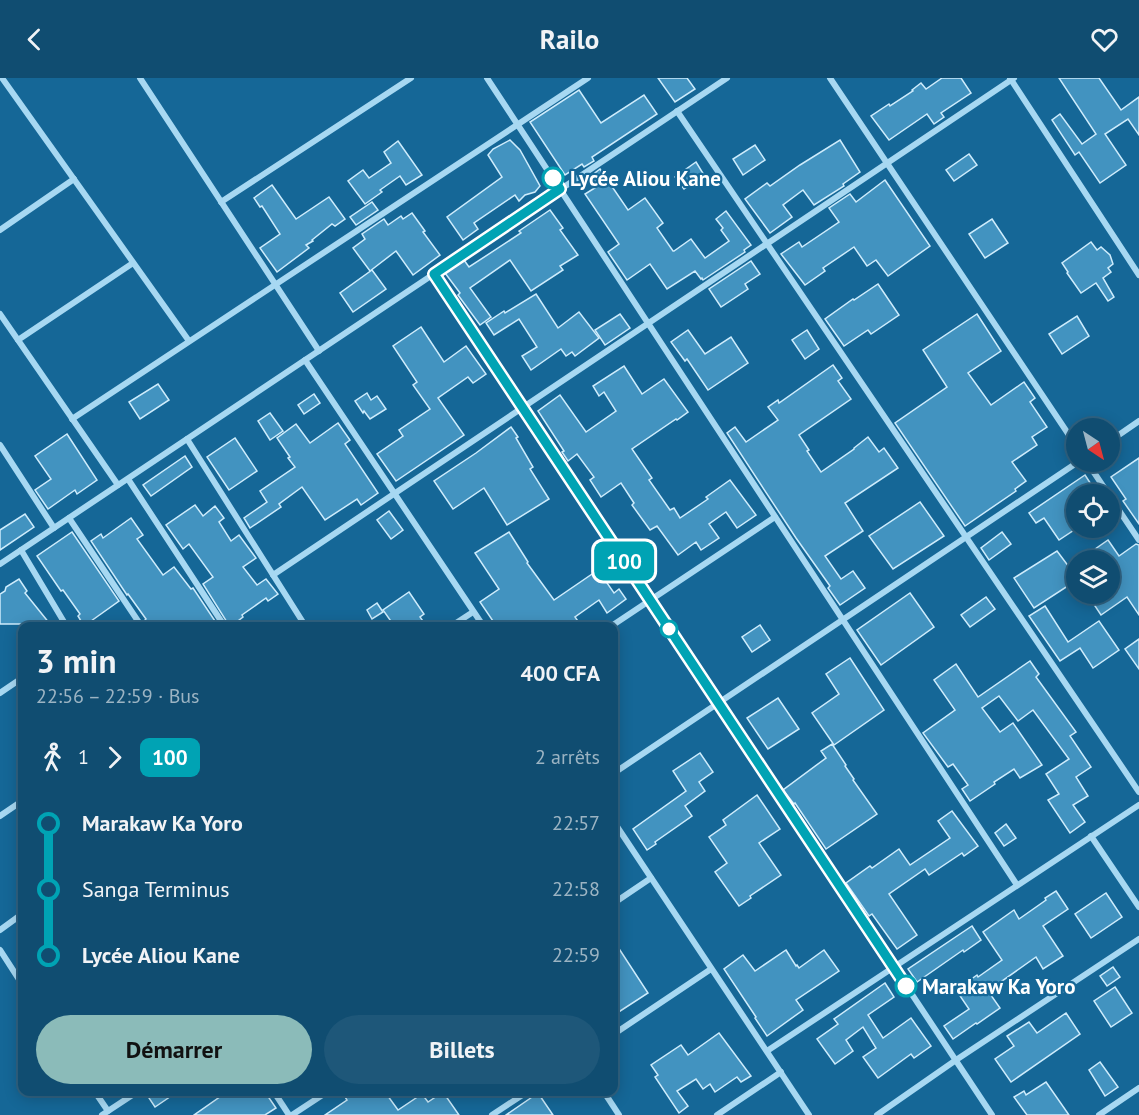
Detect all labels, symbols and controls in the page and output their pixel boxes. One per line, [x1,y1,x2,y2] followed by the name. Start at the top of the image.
[540,22,599,56] text: Railo
[18,23,51,56] icon: back
[1088,23,1121,56] icon: heart
[570,165,721,192] place label: Lycée Aliou Kane
[542,167,564,189] marker: Lycée Aliou Kane
[1066,418,1120,472] north arrow
[1066,418,1120,604] map controls
[1066,484,1120,538] button: locate
[590,542,658,580] line badge: 100
[606,548,642,575] text: 100
[1066,550,1120,604] button: layers
[660,620,678,638] unlabelled marker
[36,639,117,682] text: 3 min
[521,659,600,687] text: 400 CFA
[36,683,200,709] text: 22:56 – 22:59 · Bus
[36,741,69,774] icon: walk
[98,741,131,774] icon: forward
[78,744,89,770] text: 1
[152,744,188,771] text: 100
[535,744,600,770] text: 2 arrêts
[82,809,243,837] text: Marakaw Ka Yoro
[552,810,600,836] text: 22:57
[82,875,230,903] text: Sanga Terminus
[552,876,600,902] text: 22:58
[82,941,240,969] text: Lycée Aliou Kane
[552,942,600,968] text: 22:59
[922,973,1076,1000] place label: Marakaw Ka Yoro
[895,975,917,997] marker: Marakaw Ka Yoro
[36,1015,312,1084] button: Démarrer
[324,1015,600,1084] button: Billets

